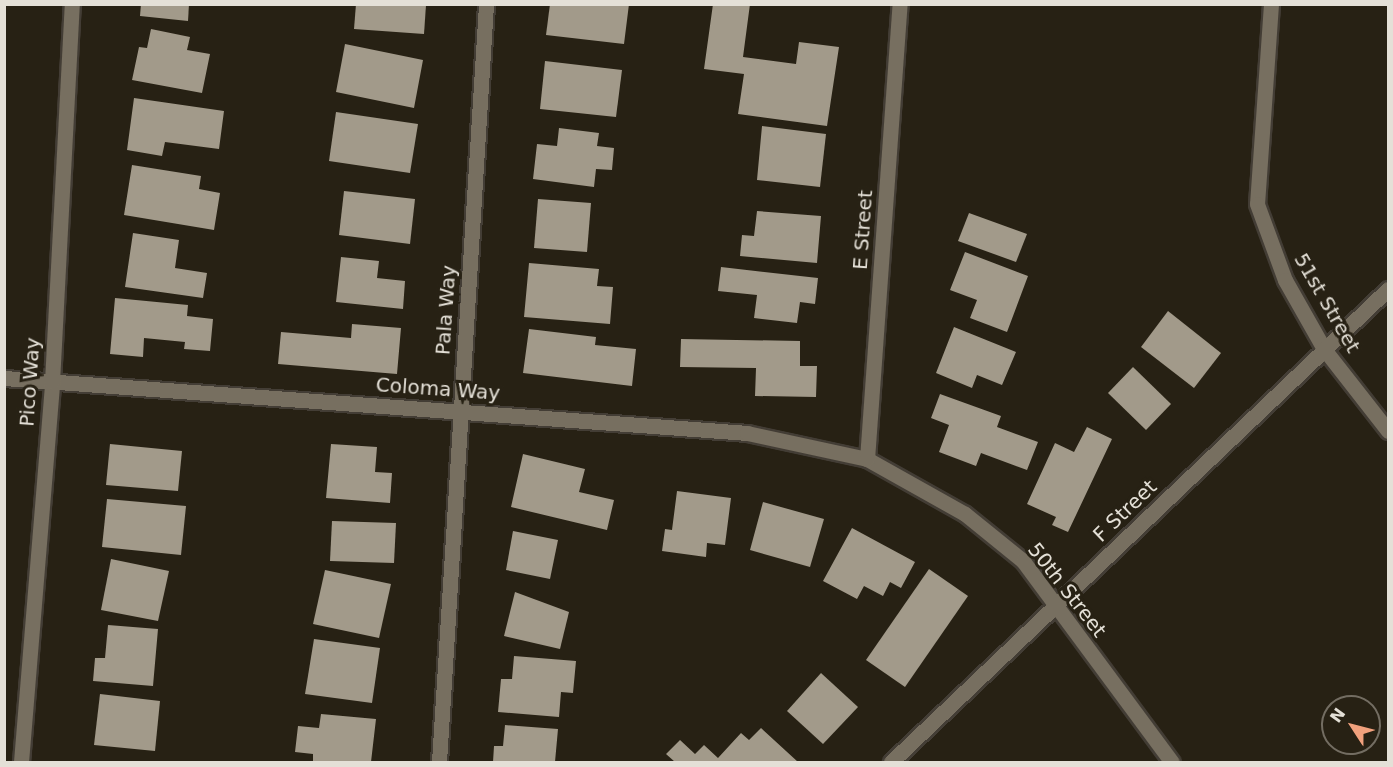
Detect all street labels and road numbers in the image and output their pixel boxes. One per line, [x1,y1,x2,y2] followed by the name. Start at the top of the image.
[848,189,878,271] street label: E Street
[1289,249,1365,357] street label: 51st Street
[431,264,461,356] street label: Pala Way
[15,337,45,427] street label: Pico Way
[375,373,501,405] street label: Coloma Way
[1088,475,1162,547] street label: F Street
[1023,538,1111,642] street label: 50th Street

